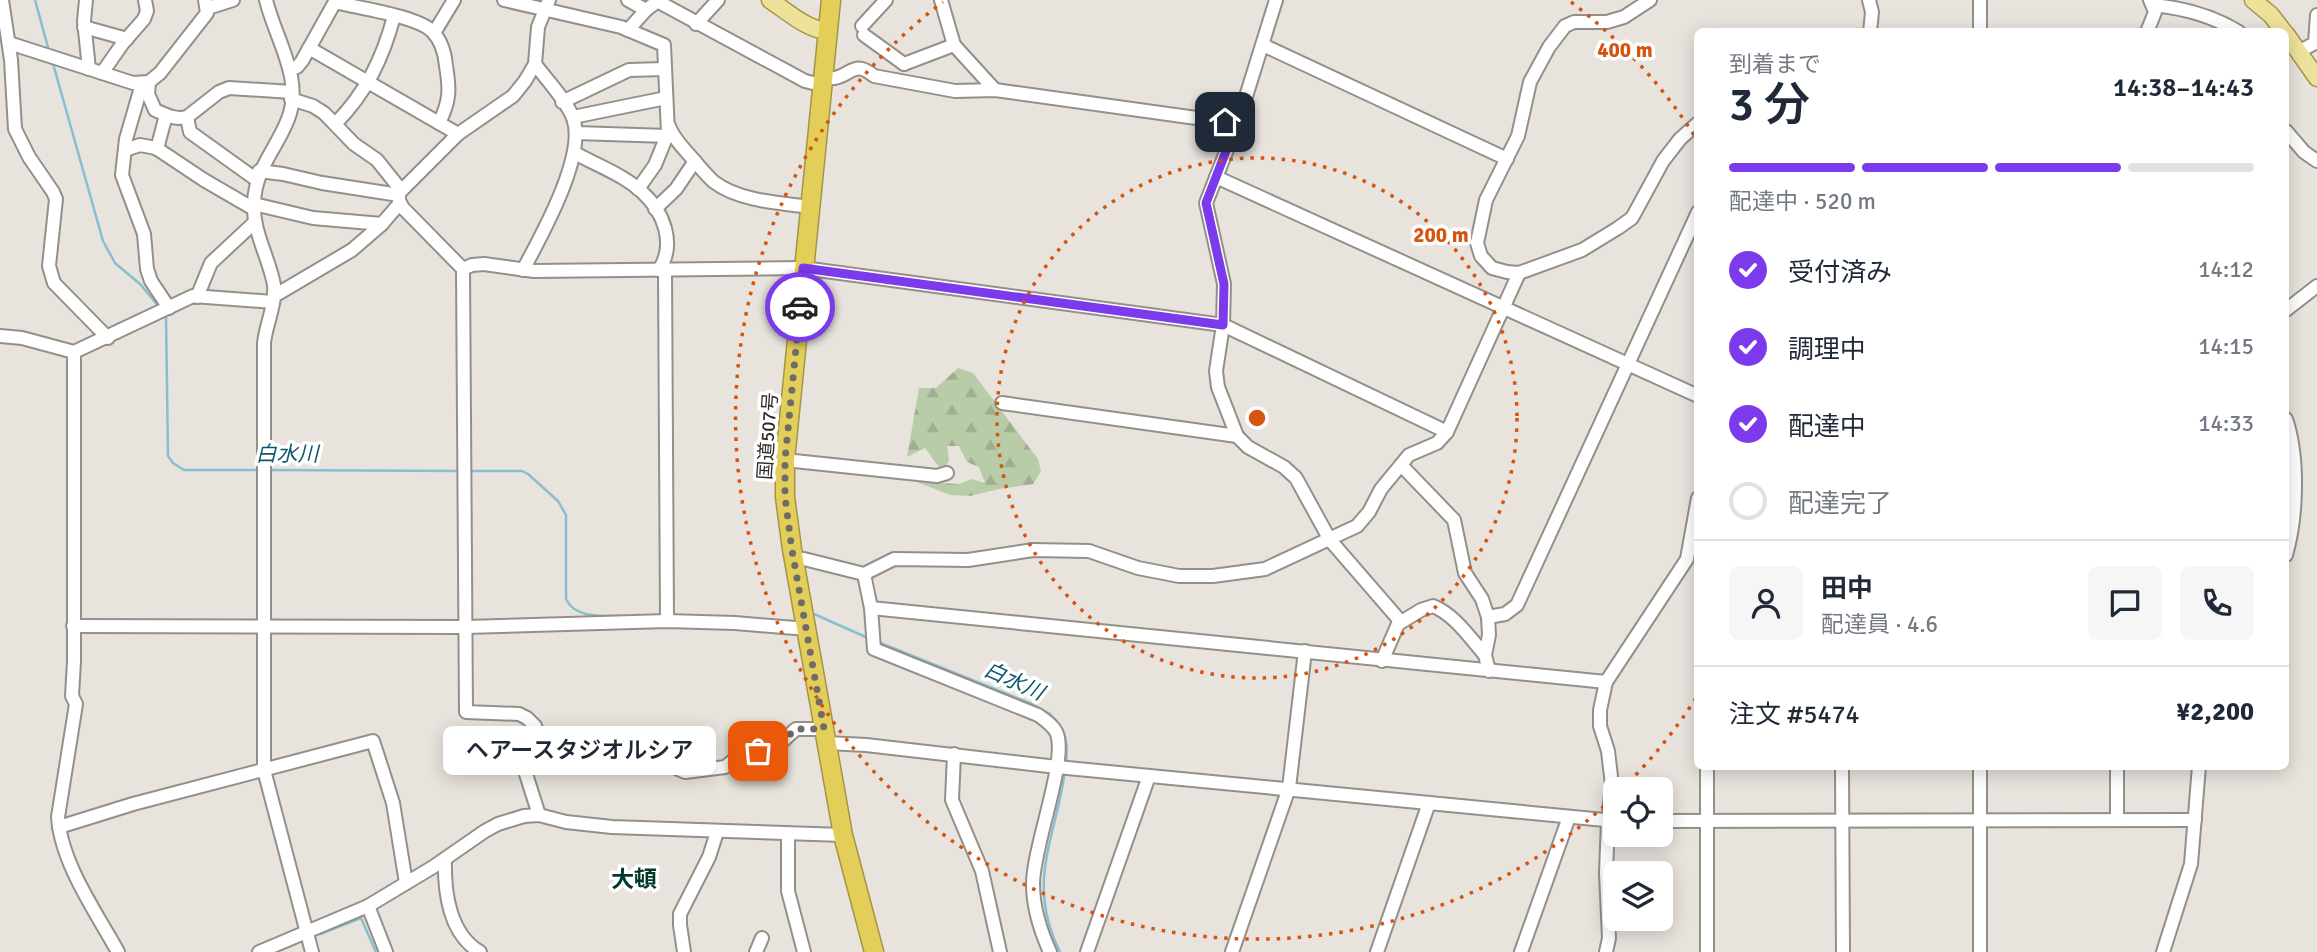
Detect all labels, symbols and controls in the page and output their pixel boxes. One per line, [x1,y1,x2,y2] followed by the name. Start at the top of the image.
[1597,37,1653,63] text: 400 m
[1729,50,1821,79] text: 到着まで
[2113,72,2254,104] text: 14:38–14:43
[1729,77,1810,133] text: 3 分
[1195,92,1255,152] pin
[1206,103,1244,141] icon: home
[1729,187,1876,216] text: 配達中 · 520 m
[1413,222,1469,248] text: 200 m
[1729,251,1767,289] icon: check
[2198,255,2254,284] text: 14:12
[1788,257,1892,289] text: 受付済み
[765,272,835,342] courier
[781,288,819,326] icon: car
[1729,328,1767,366] icon: check
[2198,332,2254,361] text: 14:15
[1788,334,1866,366] text: 調理中
[753,391,783,481] street label: 国道507号
[1729,405,1767,443] icon: check
[1245,406,1269,430] centre of rings
[2198,409,2254,438] text: 14:33
[1788,411,1866,443] text: 配達中
[256,441,320,467] water label: 白水川
[1788,488,1892,520] text: 配達完了
[1729,566,1803,640] button: person
[2088,566,2162,640] button: chat
[2180,566,2254,640] button: phone
[1821,573,1873,605] text: 田中
[1821,610,1938,639] text: 配達員 · 4.6
[980,656,1050,707] water label: 白水川
[2176,696,2254,728] text: ¥2,200
[1729,699,1860,731] text: 注文 #5474
[728,721,788,781] pin
[443,726,716,776] callout: ヘアースタジオルシア
[739,732,777,770] icon: bag
[466,736,693,765] text: ヘアースタジオルシア
[1603,777,1673,931] map controls
[1603,777,1673,847] button: locate
[1603,861,1673,931] button: layers
[611,865,657,894] district label: 大頓

